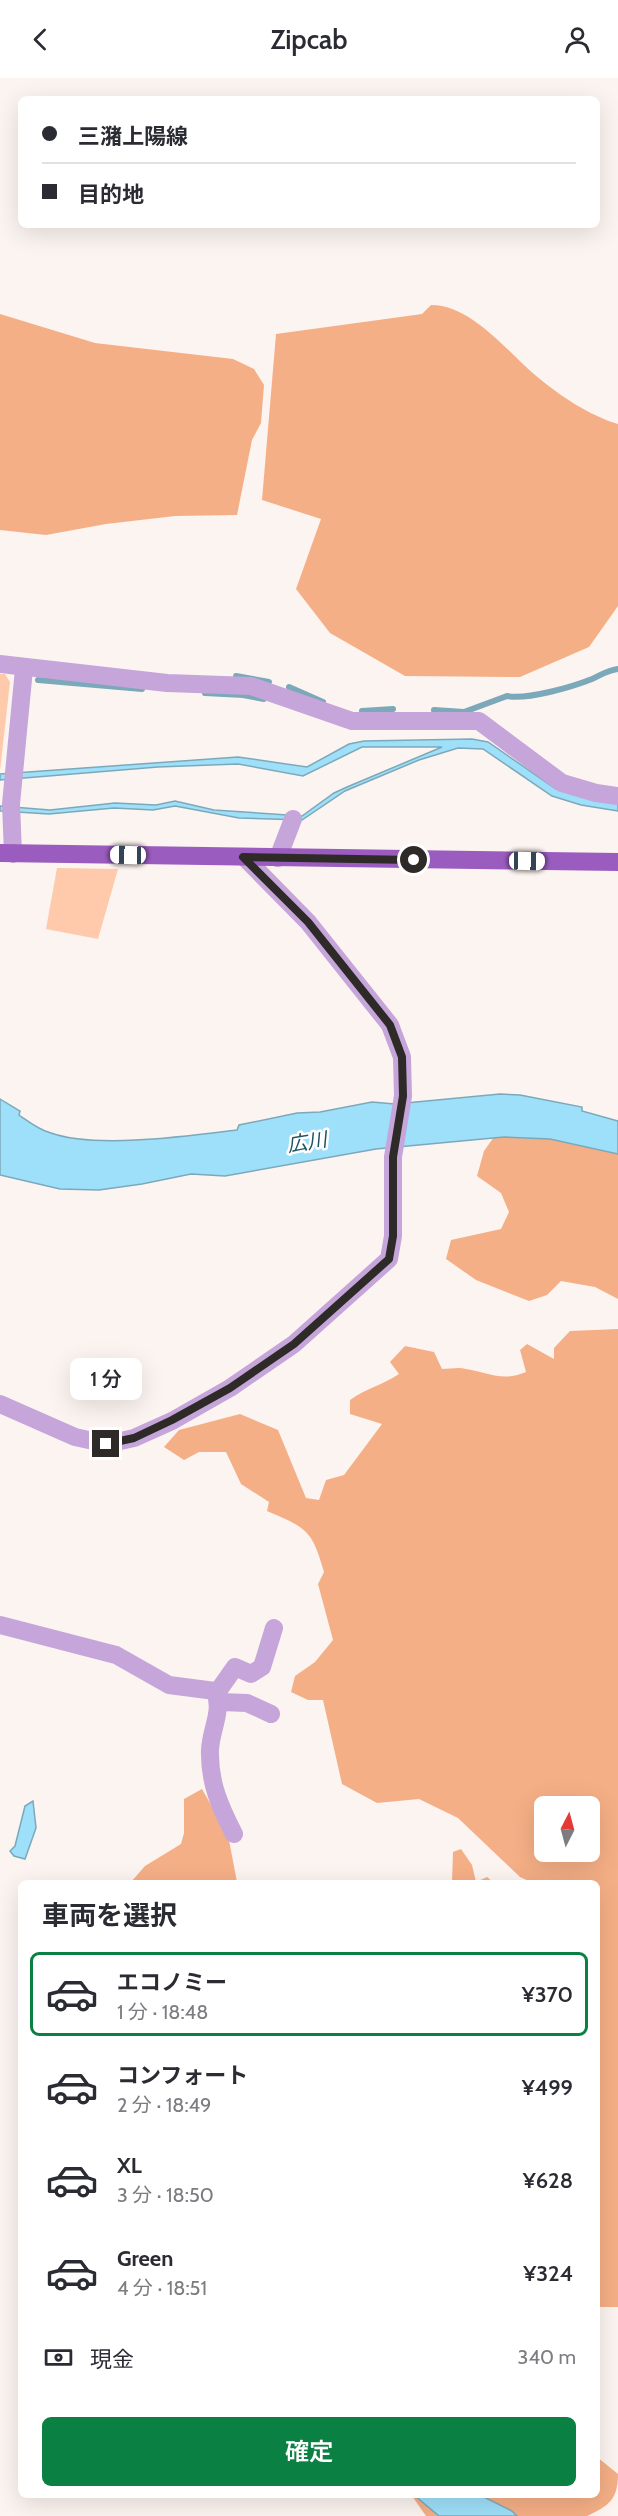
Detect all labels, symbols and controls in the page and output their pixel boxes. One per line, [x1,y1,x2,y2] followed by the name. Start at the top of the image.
[24,23,57,56] icon: back
[271,23,347,56] text: Zipcab
[561,23,594,56] icon: person
[78,123,188,150] text: 三潴上陽線
[78,181,144,208] text: 目的地
[110,846,146,864] car
[400,846,427,873] route start
[509,852,545,870] car
[285,1127,331,1157] water label: 広川
[70,1357,142,1399] callout: 1 分
[90,1367,122,1391] text: 1 分
[92,1430,119,1457] route end
[534,1796,600,1862] north arrow
[534,1796,600,1862] map controls
[42,1899,177,1932] text: 車両を選択
[45,1967,99,2021] icon: car
[117,1969,227,1996] text: エコノミー
[522,1981,573,2008] text: ¥370
[117,2000,208,2024] text: 1 分 · 18:48
[45,2060,99,2114] icon: car
[117,2062,248,2089] text: コンフォート
[522,2074,573,2101] text: ¥499
[117,2093,211,2117] text: 2 分 · 18:49
[117,2152,142,2179] text: XL
[45,2153,99,2207] icon: car
[523,2167,573,2194] text: ¥628
[117,2183,214,2207] text: 3 分 · 18:50
[117,2245,173,2272] text: Green
[45,2246,99,2300] icon: car
[523,2260,573,2287] text: ¥324
[117,2276,207,2300] text: 4 分 · 18:51
[42,2341,75,2374] icon: cash
[518,2345,576,2369] text: 340 m
[90,2346,134,2373] text: 現金
[42,2417,576,2486] button: 確定

